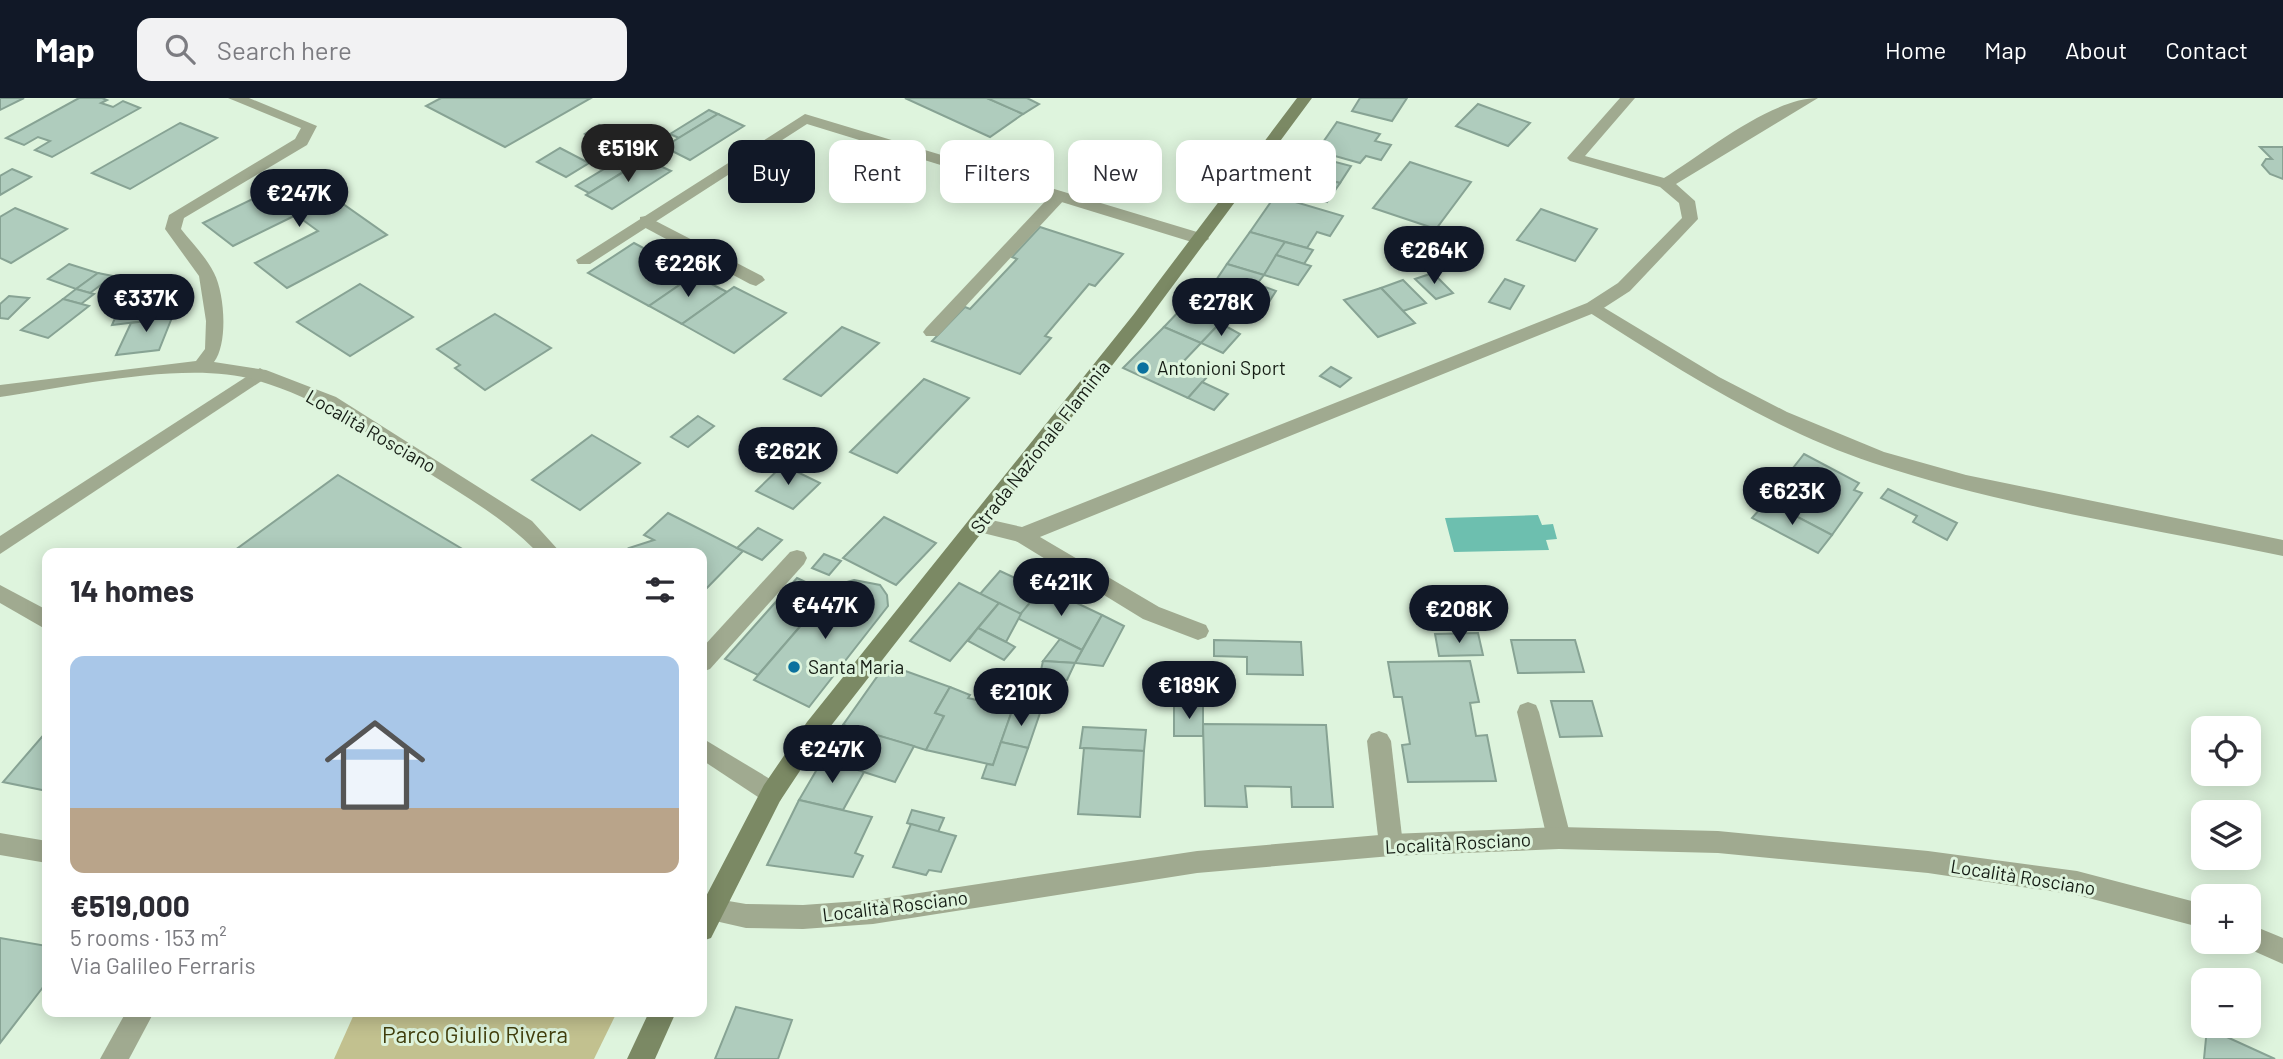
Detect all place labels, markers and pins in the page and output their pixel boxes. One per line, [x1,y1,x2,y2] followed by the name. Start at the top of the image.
[579,125,677,184] pin: €519K
[250,170,348,229] pin: €247K
[1385,226,1483,286] pin: €264K
[639,240,737,299] pin: €226K
[97,274,195,334] pin: €337K
[1172,278,1270,338] pin: €278K
[1157,356,1286,379] place label: Antonioni Sport
[1135,360,1151,376] marker: Antonioni Sport
[739,428,837,487] pin: €262K
[1743,468,1841,527] pin: €623K
[1012,559,1110,618] pin: €421K
[776,582,874,641] pin: €447K
[1410,586,1508,645] pin: €208K
[808,655,904,678] place label: Santa Maria
[786,659,802,675] marker: Santa Maria
[1140,662,1238,721] pin: €189K
[972,668,1070,728] pin: €210K
[783,726,881,785] pin: €247K

